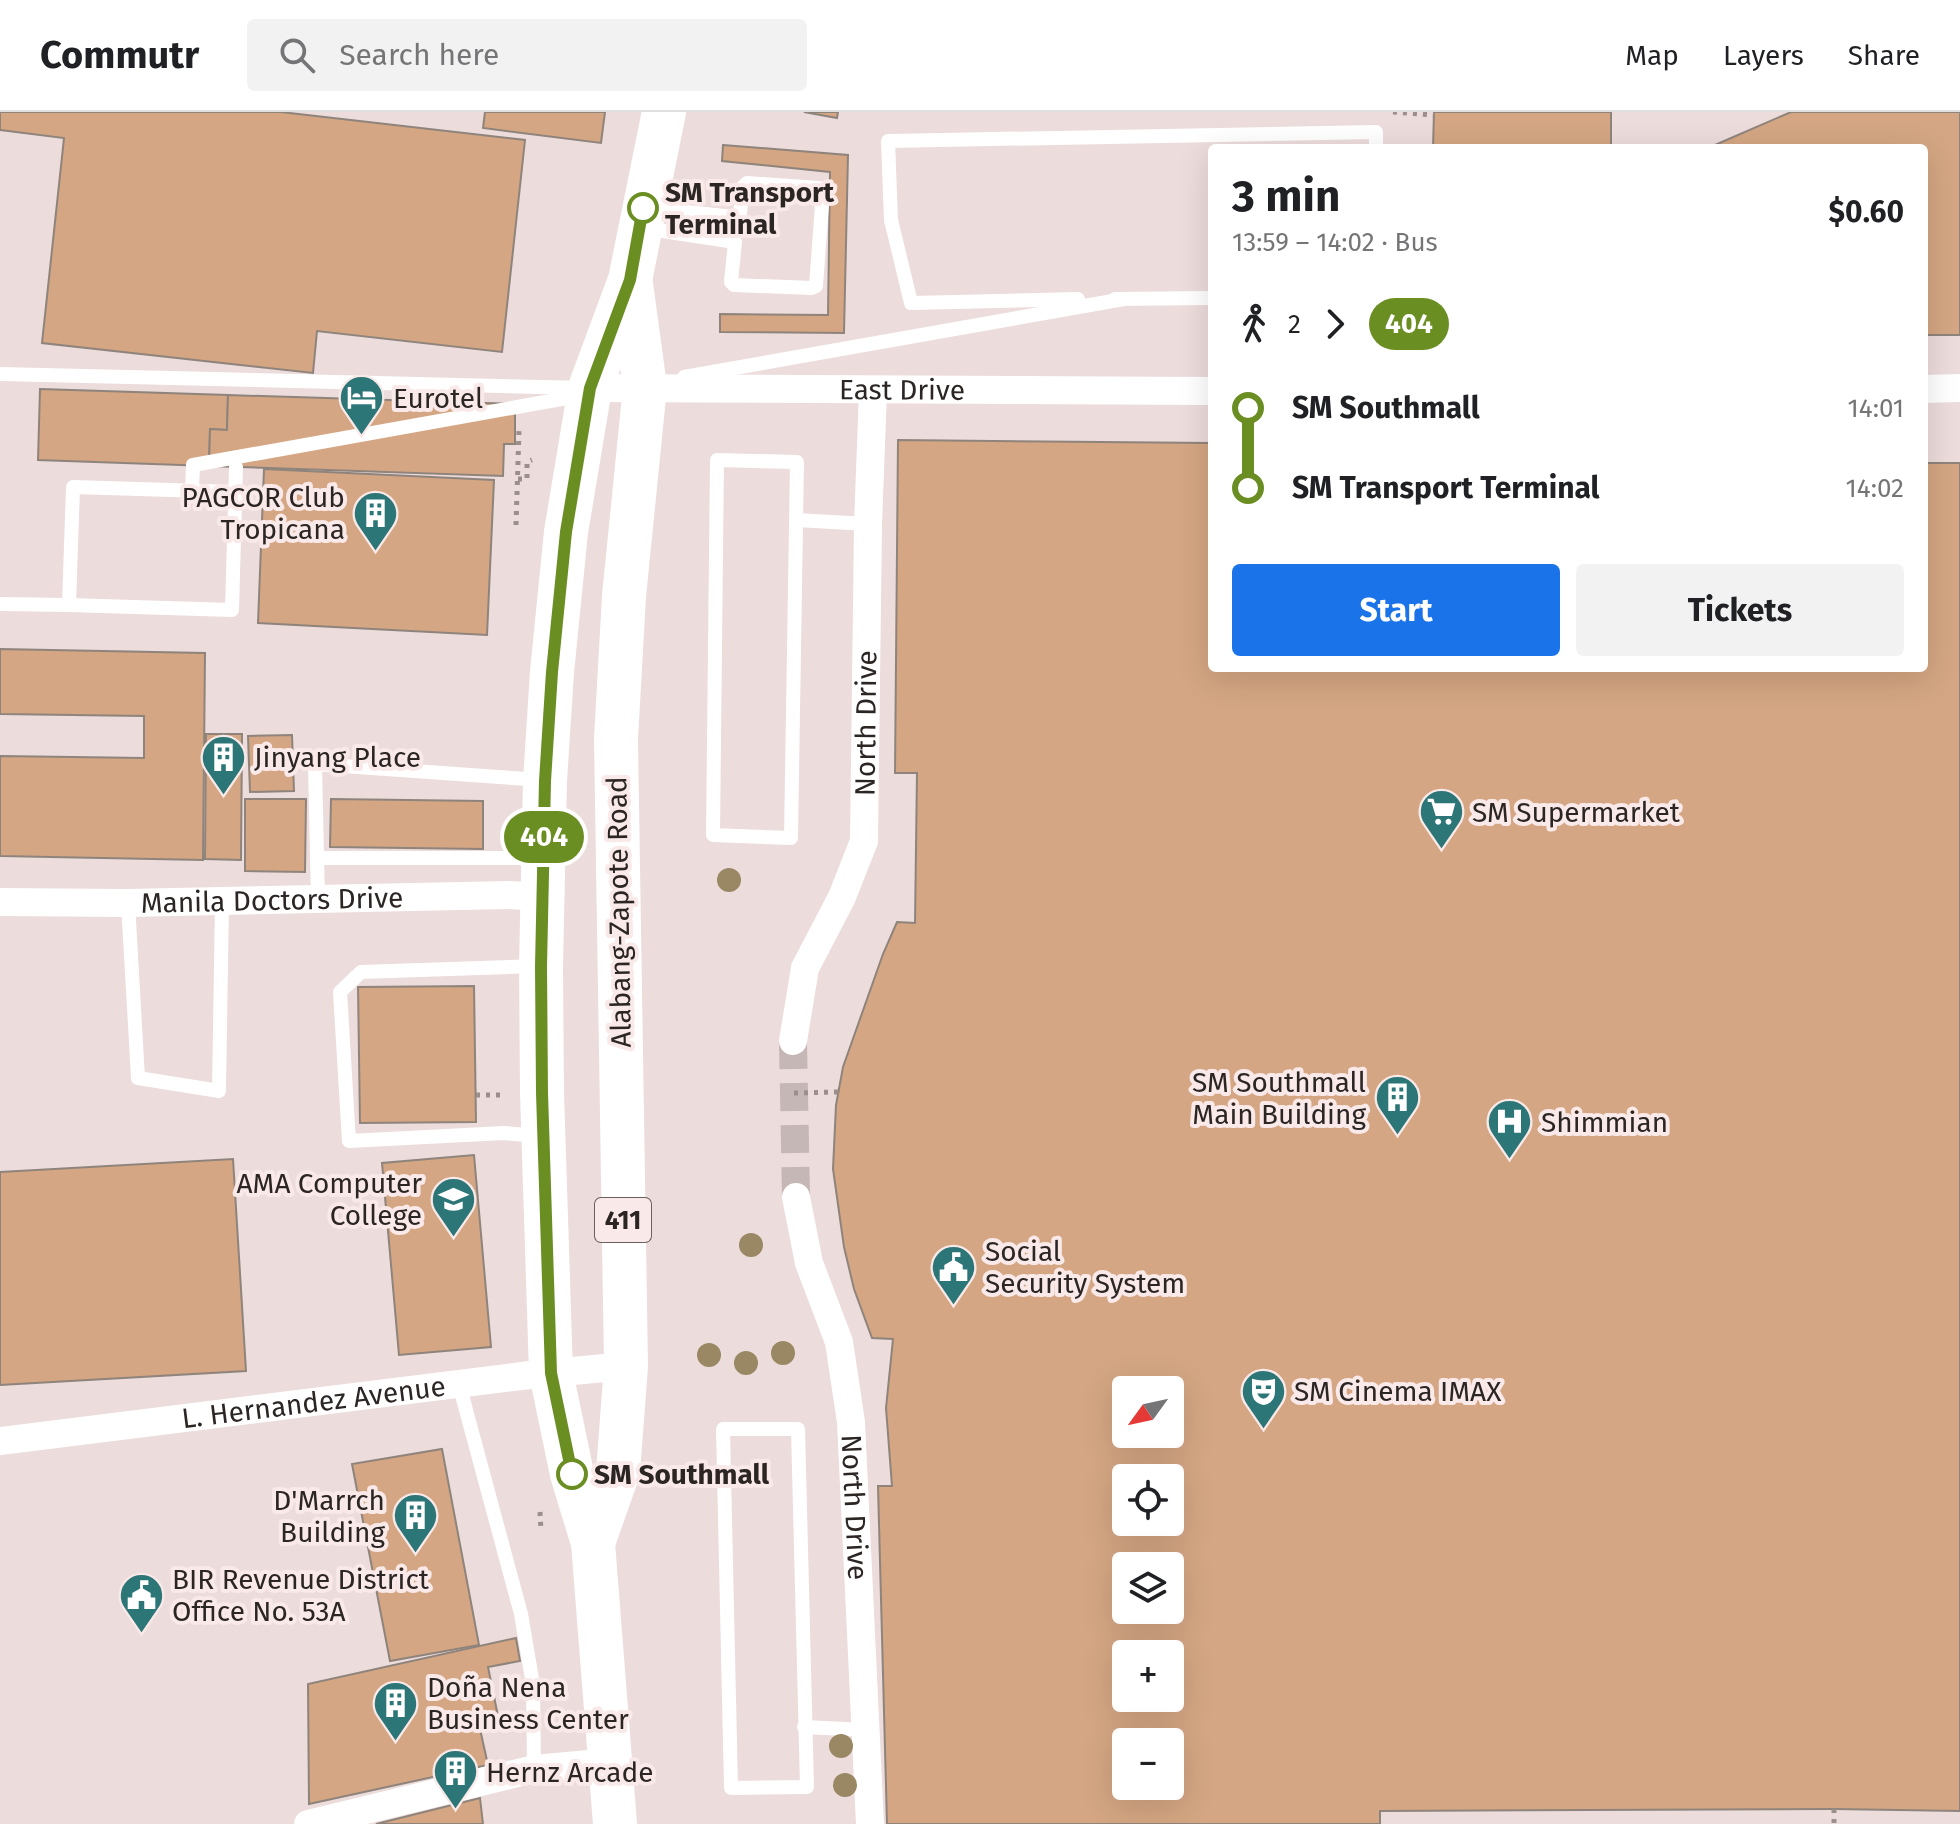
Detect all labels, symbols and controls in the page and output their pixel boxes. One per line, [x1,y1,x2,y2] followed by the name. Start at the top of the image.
[247,19,807,91] search box
[40,32,199,78] text: Commutr
[275,33,319,77] icon: search
[339,37,499,73] text: Search here
[1625,39,1679,72] text: Map
[1723,39,1804,72] text: Layers
[1848,39,1920,72] text: Share
[1232,170,1340,223] text: 3 min
[665,176,835,241] place label: SM Transport Terminal
[628,193,658,223] marker: SM Transport Terminal
[1829,194,1904,230] text: $0.60
[1232,227,1438,258] text: 13:59 – 14:02 · Bus
[1232,302,1276,346] icon: walk
[1313,302,1357,346] icon: forward
[1385,307,1433,340] text: 404
[1288,309,1301,340] text: 2
[839,373,965,406] street label: East Drive
[338,374,386,437] hotel icon: Eurotel
[393,382,483,415] place label: Eurotel
[1292,390,1480,426] text: SM Southmall
[1848,393,1904,424] text: 14:01
[1292,470,1600,506] text: SM Transport Terminal
[1846,473,1904,504] text: 14:02
[182,481,345,546] place label: PAGCOR Club Tropicana
[352,489,400,552] building icon: PAGCOR Club Tropicana
[1232,564,1560,656] button: Start
[1576,564,1904,656] button: Tickets
[848,650,883,796] street label: North Drive
[199,733,247,796] building icon: Jinyang Place
[254,741,421,774] place label: Jinyang Place
[600,776,638,1048] street label: Alabang-Zapote Road
[1417,788,1465,851] supermarket icon: SM Supermarket
[1472,796,1681,829] place label: SM Supermarket
[498,811,590,863] line badge: 404
[520,820,568,853] text: 404
[140,881,404,919] street label: Manila Doctors Drive
[1192,1066,1366,1131] place label: SM Southmall Main Building
[1373,1074,1421,1137] building icon: SM Southmall Main Building
[1486,1098,1534,1161] hospital icon: Shimmian
[1541,1106,1668,1139] place label: Shimmian
[237,1167,422,1232] place label: AMA Computer College
[429,1175,477,1238] school or university icon: AMA Computer College
[595,1198,651,1242] road number: 411
[985,1235,1185,1300] place label: Social Security System
[930,1243,978,1306] public building icon: Social Security System
[1239,1367,1287,1430] theatre icon: SM Cinema IMAX
[180,1369,447,1435] street label: L. Hernandez Avenue
[1294,1375,1501,1408] place label: SM Cinema IMAX
[1112,1376,1184,1448] north arrow
[1112,1376,1184,1800] map controls
[835,1434,875,1581] street label: North Drive
[594,1458,770,1491] place label: SM Southmall
[557,1459,587,1489] marker: SM Southmall
[1112,1464,1184,1536] button: locate
[273,1484,385,1549] place label: D'Marrch Building
[392,1492,440,1555] building icon: D'Marrch Building
[1112,1552,1184,1624] button: layers
[172,1563,430,1628] place label: BIR Revenue District Office No. 53A
[117,1571,165,1634] public building icon: BIR Revenue District Office No. 53A
[1112,1640,1184,1712] button: +
[427,1671,629,1736] place label: Doña Nena Business Center
[372,1679,420,1742] building icon: Doña Nena Business Center
[1112,1728,1184,1800] button: −
[431,1748,479,1811] building icon: Hernz Arcade
[486,1756,654,1789] place label: Hernz Arcade

